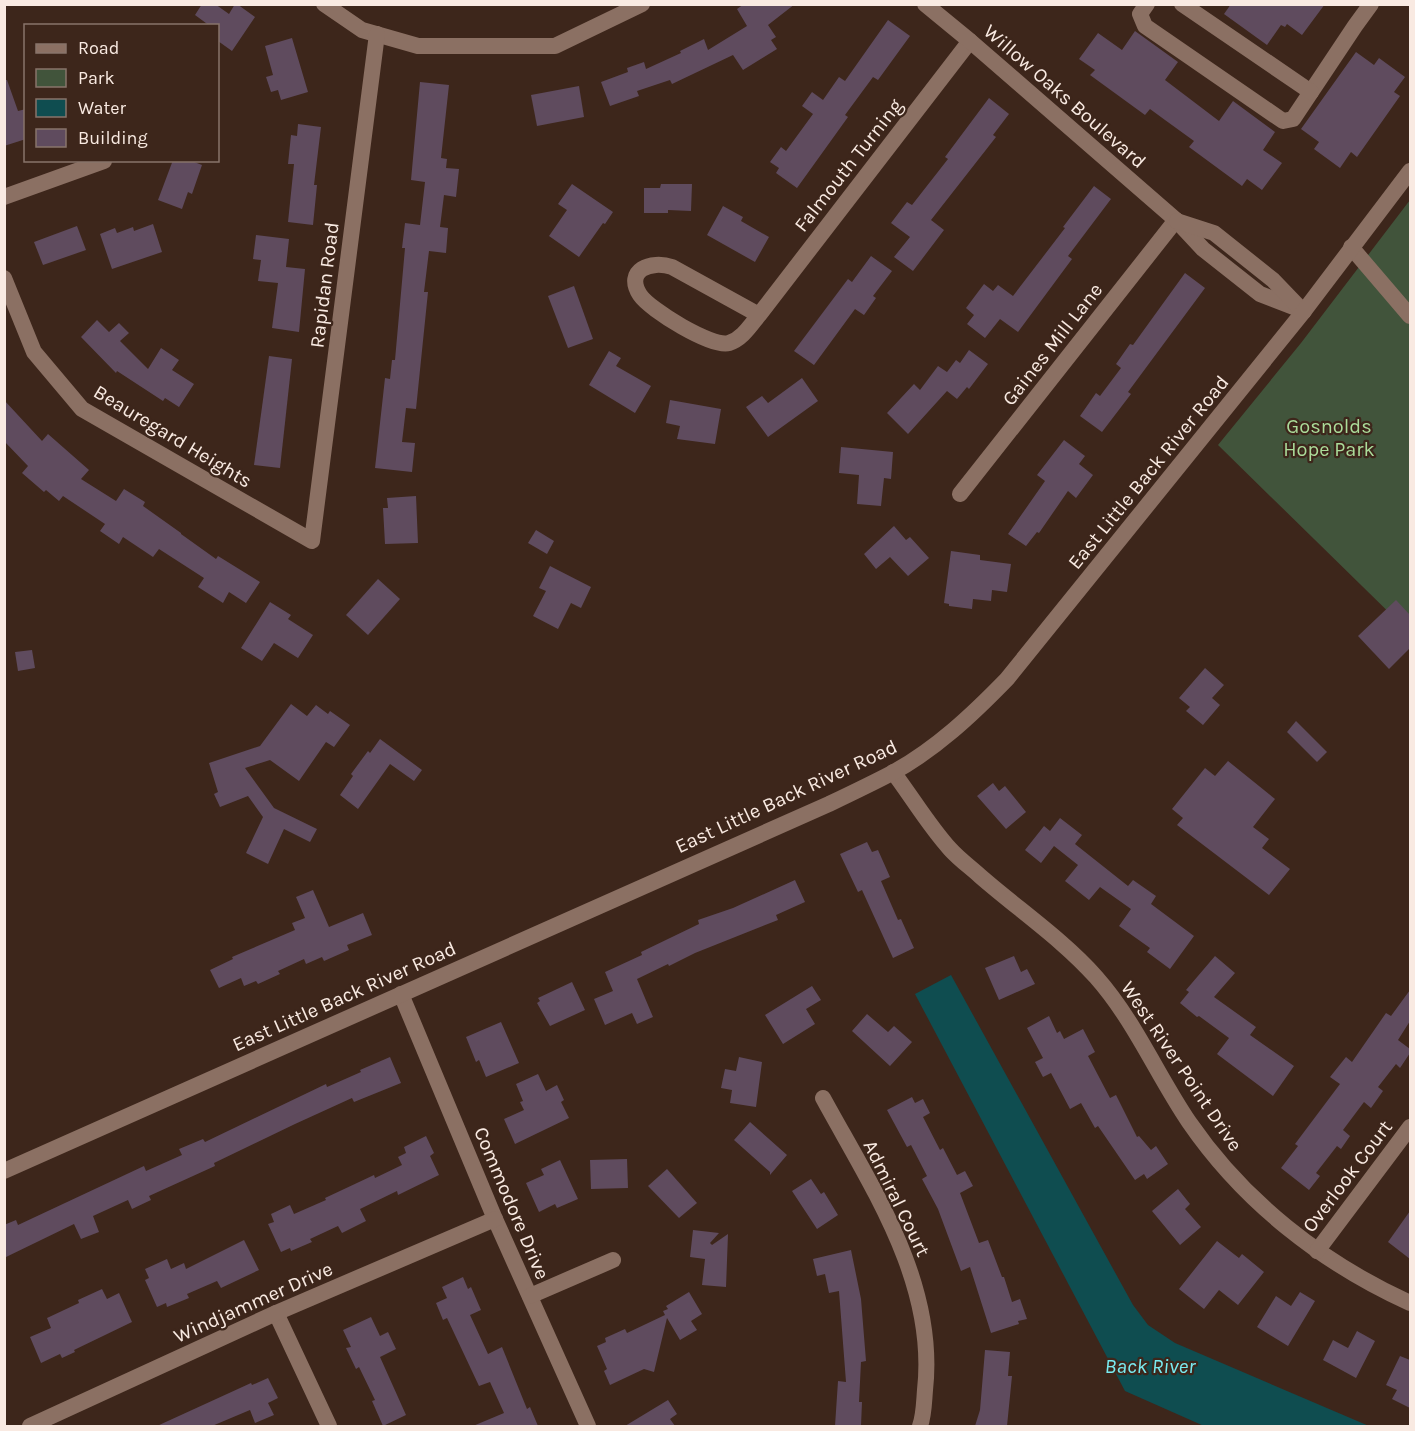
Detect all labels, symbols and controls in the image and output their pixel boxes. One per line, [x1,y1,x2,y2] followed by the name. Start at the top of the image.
[979,20,1150,173] street label: Willow Oaks Boulevard
[24,24,219,162] legend
[78,37,119,59] text: Road
[78,67,115,89] text: Park
[789,94,907,236] street label: Falmouth Turning
[78,97,126,119] text: Water
[78,127,148,149] text: Building
[305,221,344,349] street label: Rapidan Road
[997,279,1107,410] street label: Gaines Mill Lane
[1063,371,1234,574] street label: East Little Back River Road
[89,380,256,493] street label: Beauregard Heights
[1283,415,1375,461] park label: Gosnolds Hope Park
[672,735,901,858] street label: East Little Back River Road
[229,937,460,1056] street label: East Little Back River Road
[1116,977,1247,1156] street label: West River Point Drive
[1298,1115,1397,1237] street label: Overlook Court
[469,1124,554,1283] street label: Commodore Drive
[858,1136,935,1261] street label: Admiral Court
[170,1257,336,1348] street label: Windjammer Drive
[1105,1354,1196,1378] water label: Back River

